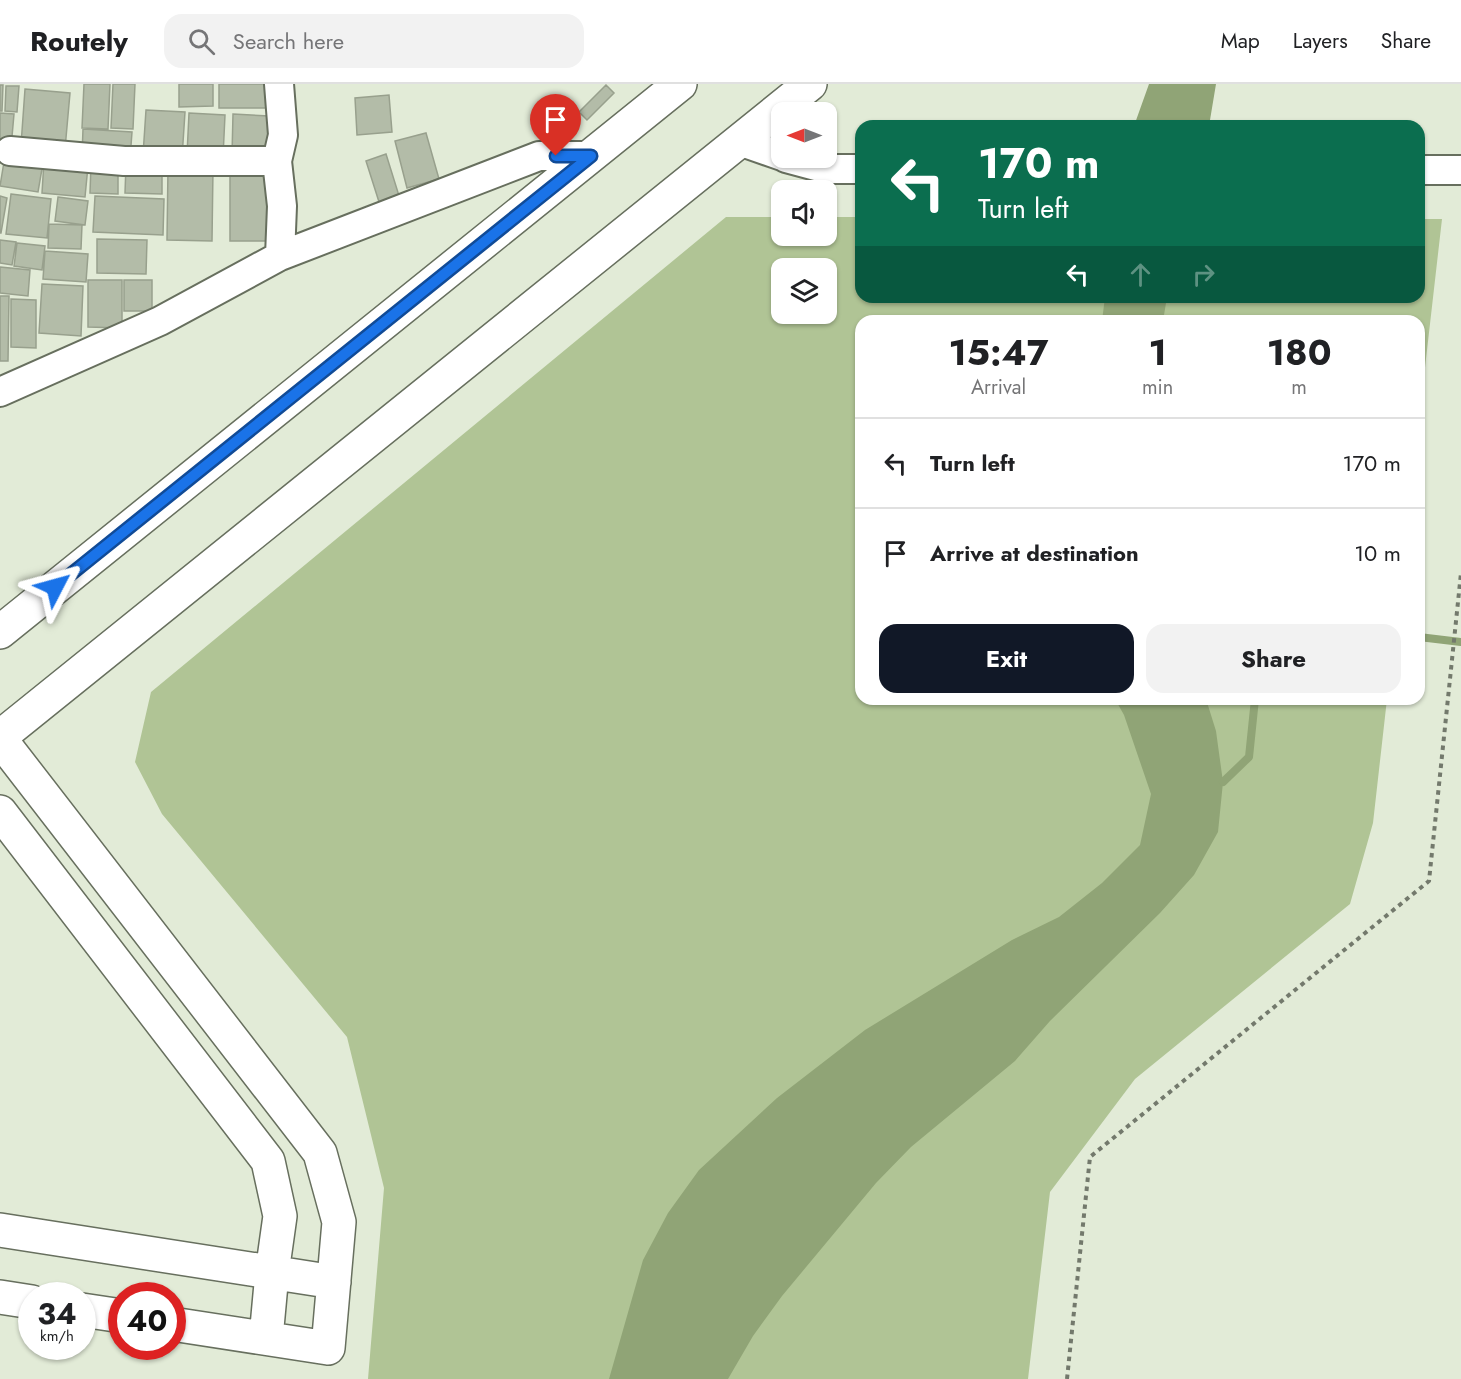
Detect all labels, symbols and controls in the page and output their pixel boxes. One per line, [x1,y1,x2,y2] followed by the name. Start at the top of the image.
[164,14,584,68] search box
[30,21,128,62] text: Routely
[185,25,218,58] icon: search
[233,25,344,57] text: Search here
[1221,26,1260,56] text: Map
[1293,26,1348,56] text: Layers
[1381,26,1431,56] text: Share
[530,94,581,156] pin
[771,102,837,168] north arrow
[771,102,837,324] map controls
[539,103,572,136] icon: arrive
[978,133,1100,194] text: 170 m
[879,144,957,222] icon: left
[771,180,837,246] button: sound
[978,189,1068,228] text: Turn left
[771,258,837,324] button: layers
[1061,258,1094,291] icon: left
[1124,258,1157,291] icon: ahead
[1187,258,1220,291] icon: right
[948,326,1048,378] text: 15:47
[1148,326,1167,378] text: 1
[1267,326,1331,378] text: 180
[971,373,1026,402] text: Arrival
[1142,373,1173,402] text: min
[1291,373,1307,402] text: m
[879,447,912,480] icon: left
[930,447,1015,479] text: Turn left
[1343,447,1401,479] text: 170 m
[879,537,912,570] icon: arrive
[930,537,1139,569] text: Arrive at destination
[1354,537,1401,569] text: 10 m
[23,555,87,619] position arrow
[879,624,1134,693] button: Exit
[1146,624,1401,693] button: Share
[108,1282,186,1360] speed limit sign: 40
[37,1292,77,1335] text: 34
[40,1325,74,1347] text: km/h

